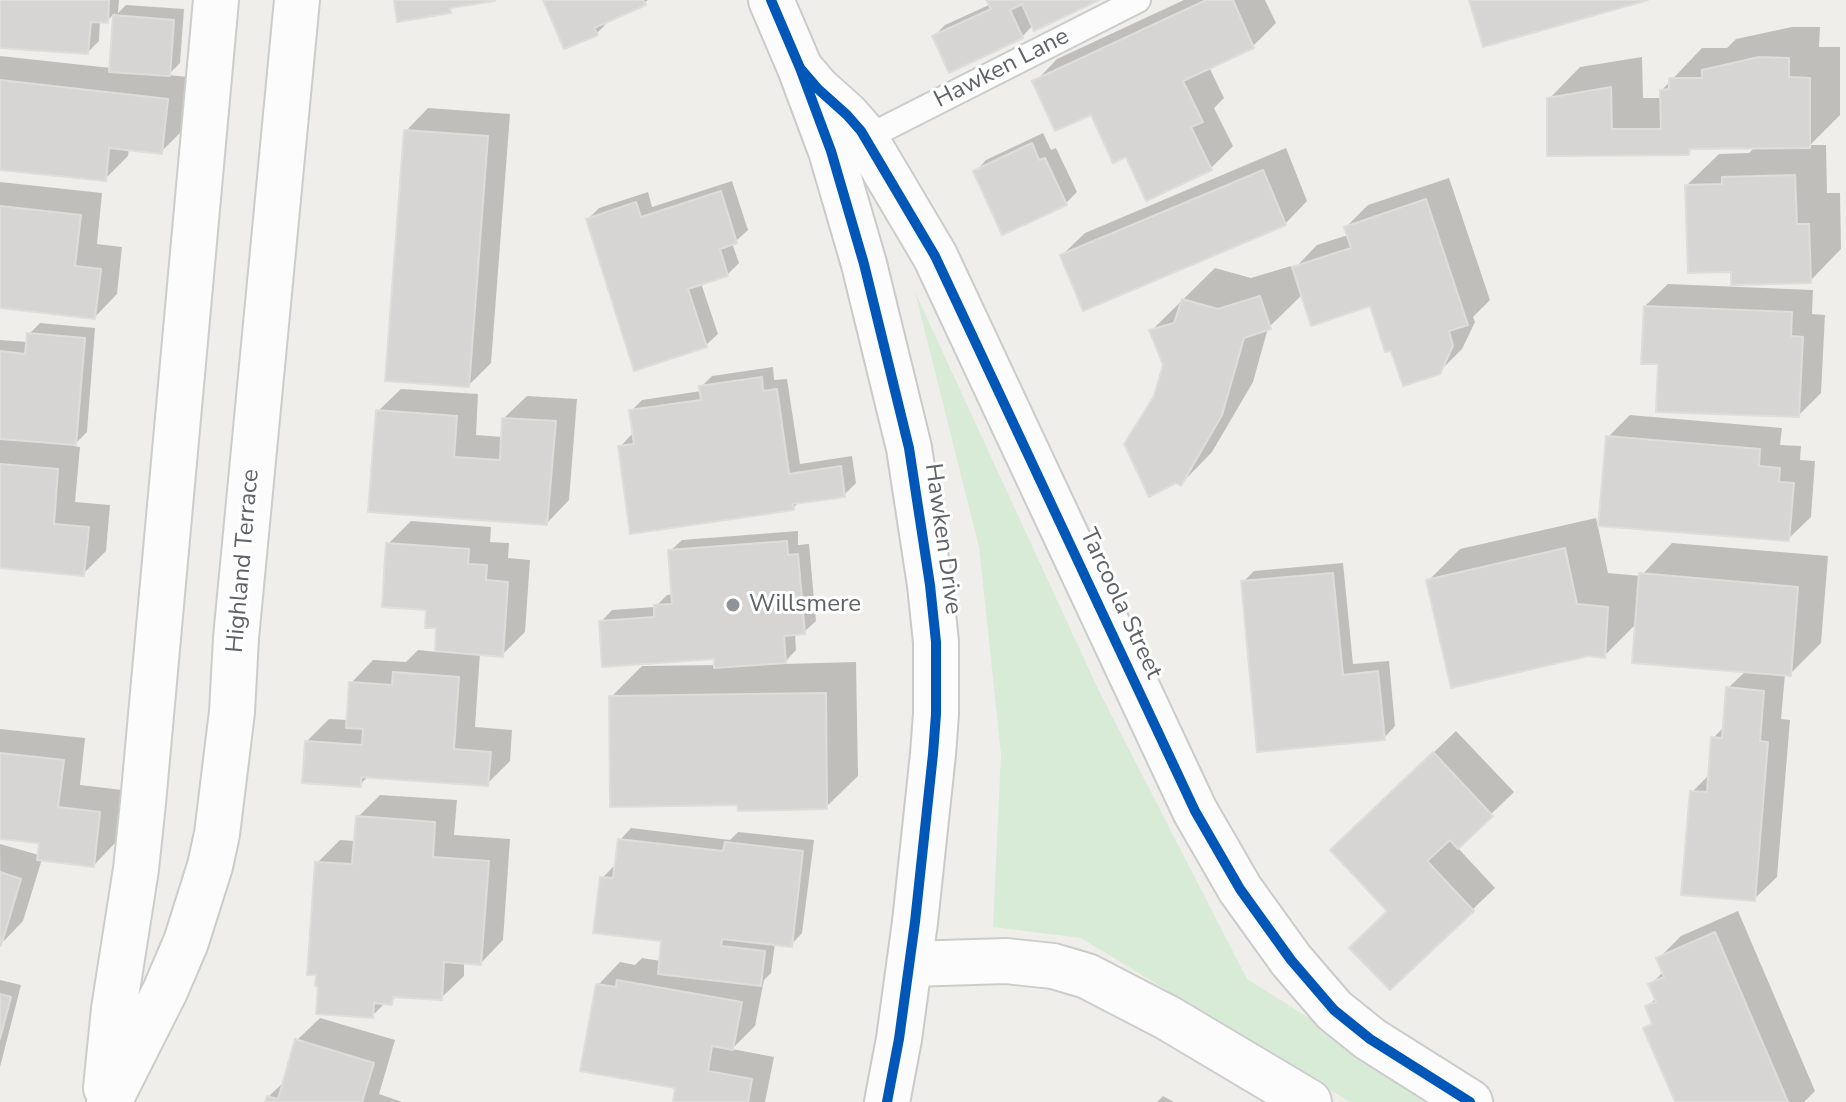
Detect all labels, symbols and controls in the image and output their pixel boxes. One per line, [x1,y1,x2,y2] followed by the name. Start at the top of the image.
[930,23,1074,115] street label: Hawken Lane
[917,462,967,616] street label: Hawken Drive
[222,468,266,654] street label: Highland Terrace
[1073,524,1167,684] street label: Tarcoola Street
[749,591,861,619] place label: Willsmere
[724,596,742,614] marker: Willsmere

